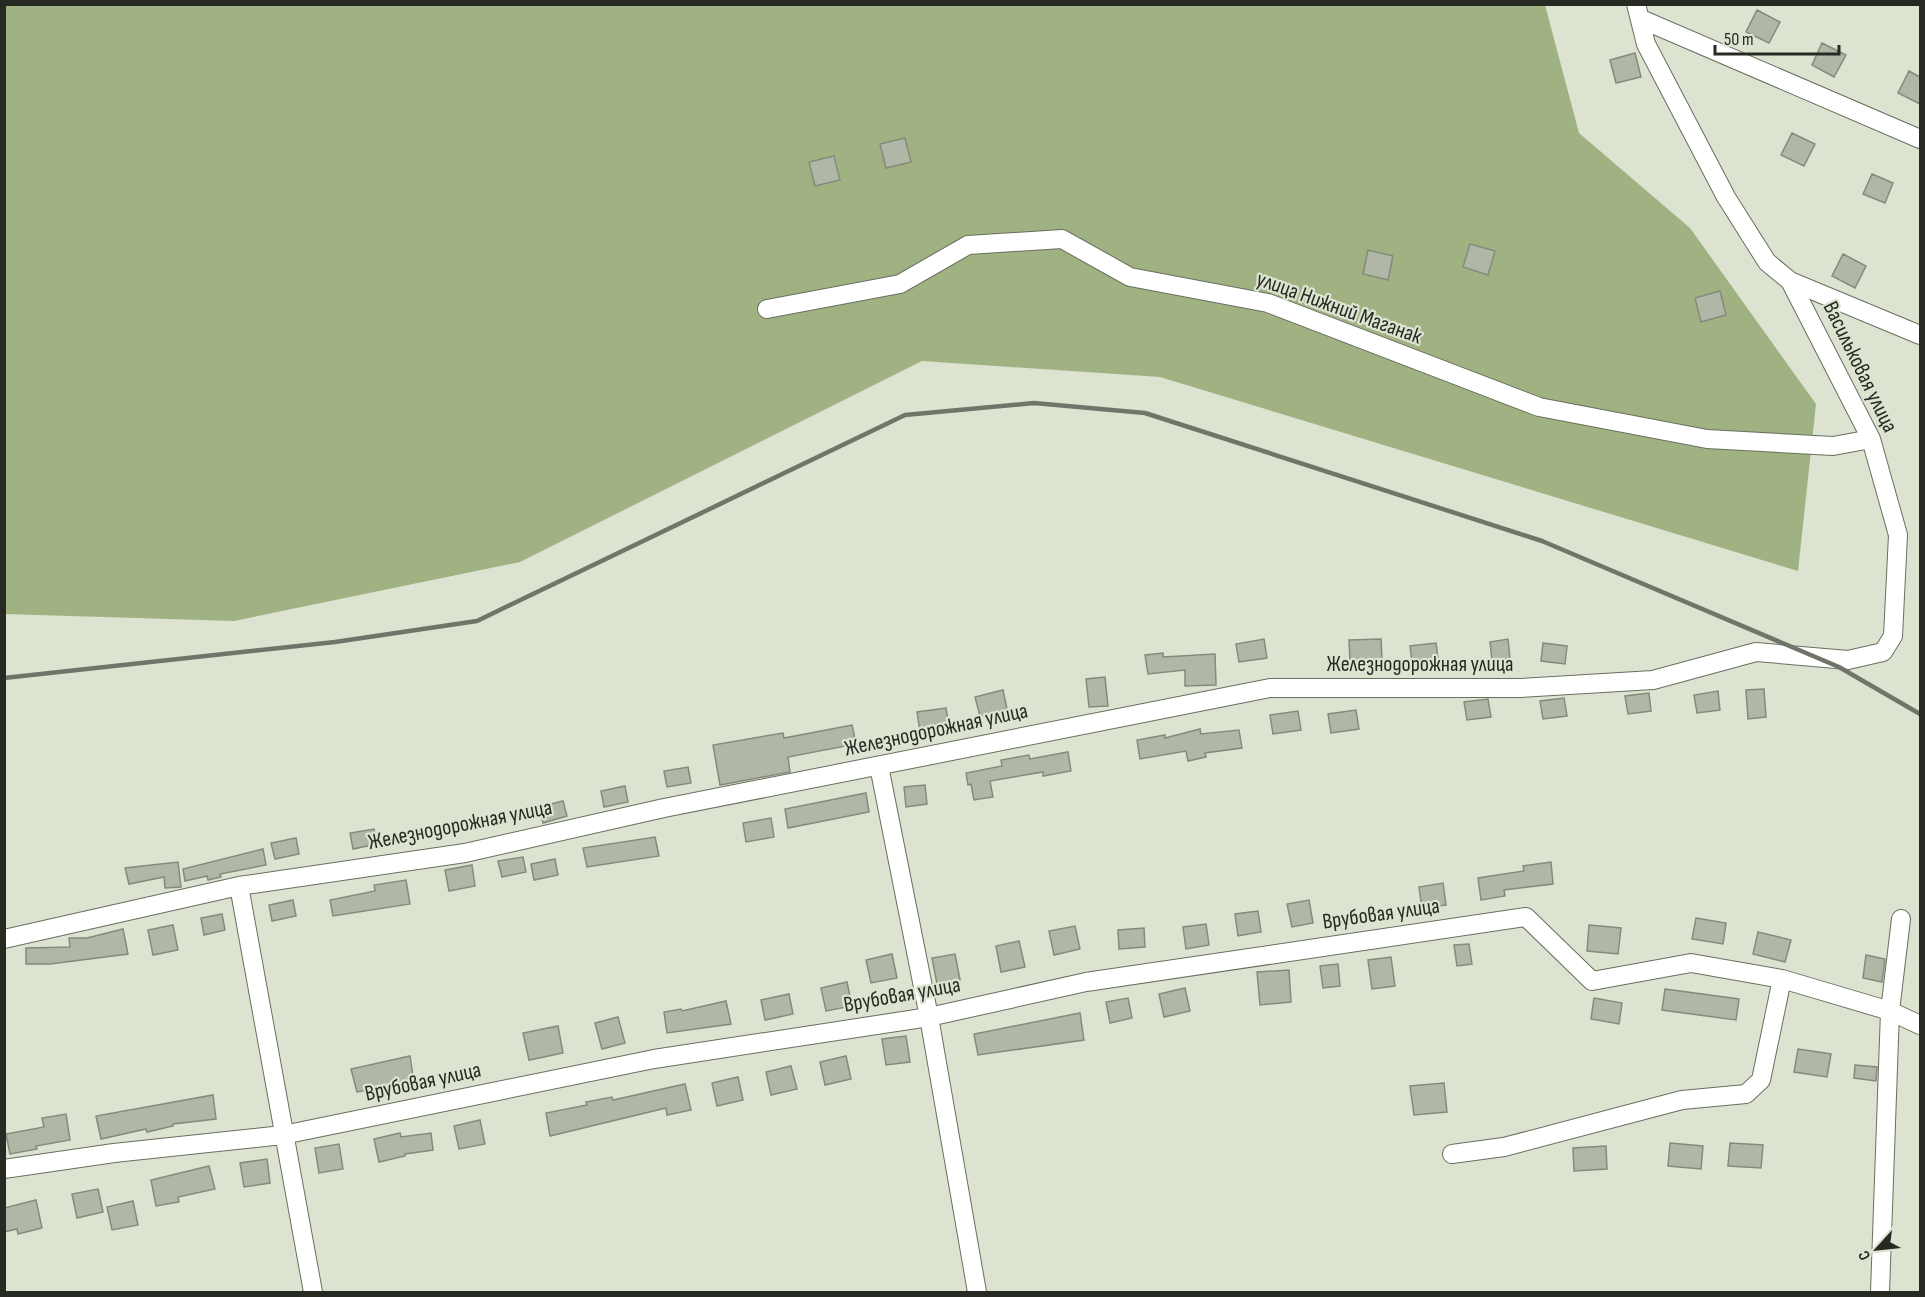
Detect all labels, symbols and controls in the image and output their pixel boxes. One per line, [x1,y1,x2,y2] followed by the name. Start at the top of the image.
[1715,18,1840,56] scale bar
[1724,29,1754,50] text: 50 m
[1253,266,1426,351] street label: улица Нижний Маганак
[1817,297,1903,437] street label: Васильковая улица
[1327,651,1513,678] street label: Железнодорожная улица
[842,697,1030,763] street label: Железнодорожная улица
[366,794,554,856] street label: Железнодорожная улица
[1321,892,1441,936] street label: Врубовая улица
[841,971,963,1019] street label: Врубовая улица
[362,1057,484,1107] street label: Врубовая улица
[1847,1219,1907,1279] north arrow
[1855,1247,1875,1263] text: С

